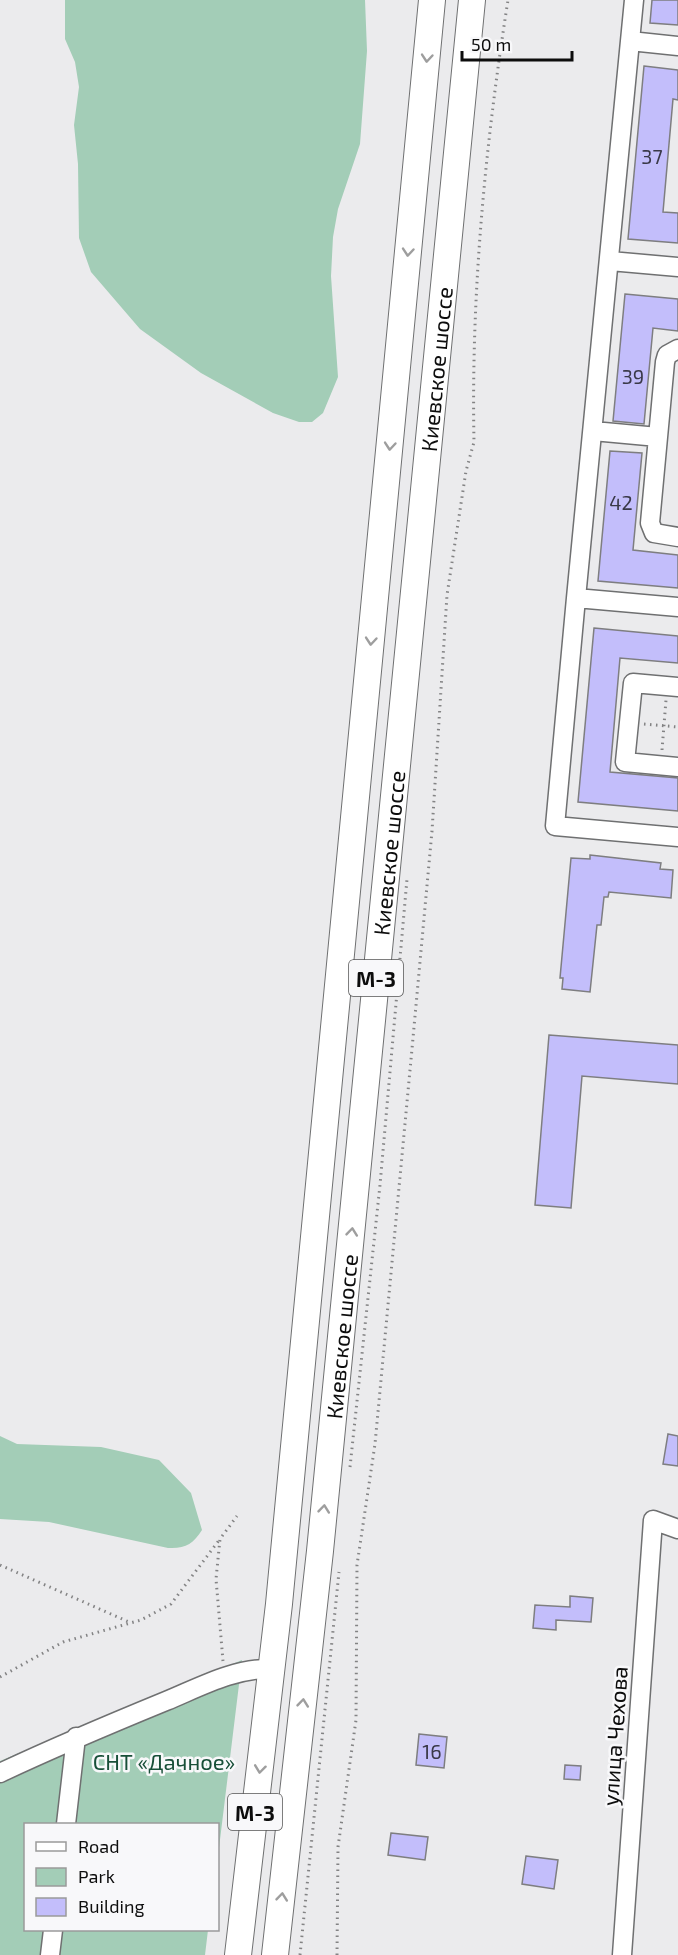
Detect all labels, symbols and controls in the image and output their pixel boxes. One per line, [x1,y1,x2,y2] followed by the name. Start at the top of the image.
[462,24,572,62] scale bar
[471,33,511,55] text: 50 m
[421,54,434,63] one-way arrow
[641,144,663,168] house number: 37
[402,248,415,257] one-way arrow
[415,285,457,453] street label: Киевское шоссе
[622,364,644,388] house number: 39
[384,442,397,451] one-way arrow
[609,490,633,514] house number: 42
[365,636,378,645] one-way arrow
[367,769,409,937] street label: Киевское шоссе
[349,960,403,996] road number: М-3
[345,1227,358,1236] one-way arrow
[320,1253,362,1420] street label: Киевское шоссе
[317,1505,330,1514] one-way arrow
[596,1665,633,1807] street label: улица Чехова
[296,1699,309,1708] one-way arrow
[422,1739,442,1763] house number: 16
[93,1748,235,1774] park label: СНТ «Дачное»
[254,1764,267,1773] one-way arrow
[228,1794,282,1830] road number: М-3
[24,1823,219,1931] legend
[78,1835,119,1857] text: Road
[78,1865,115,1887] text: Park
[275,1892,287,1901] one-way arrow
[78,1895,145,1917] text: Building

